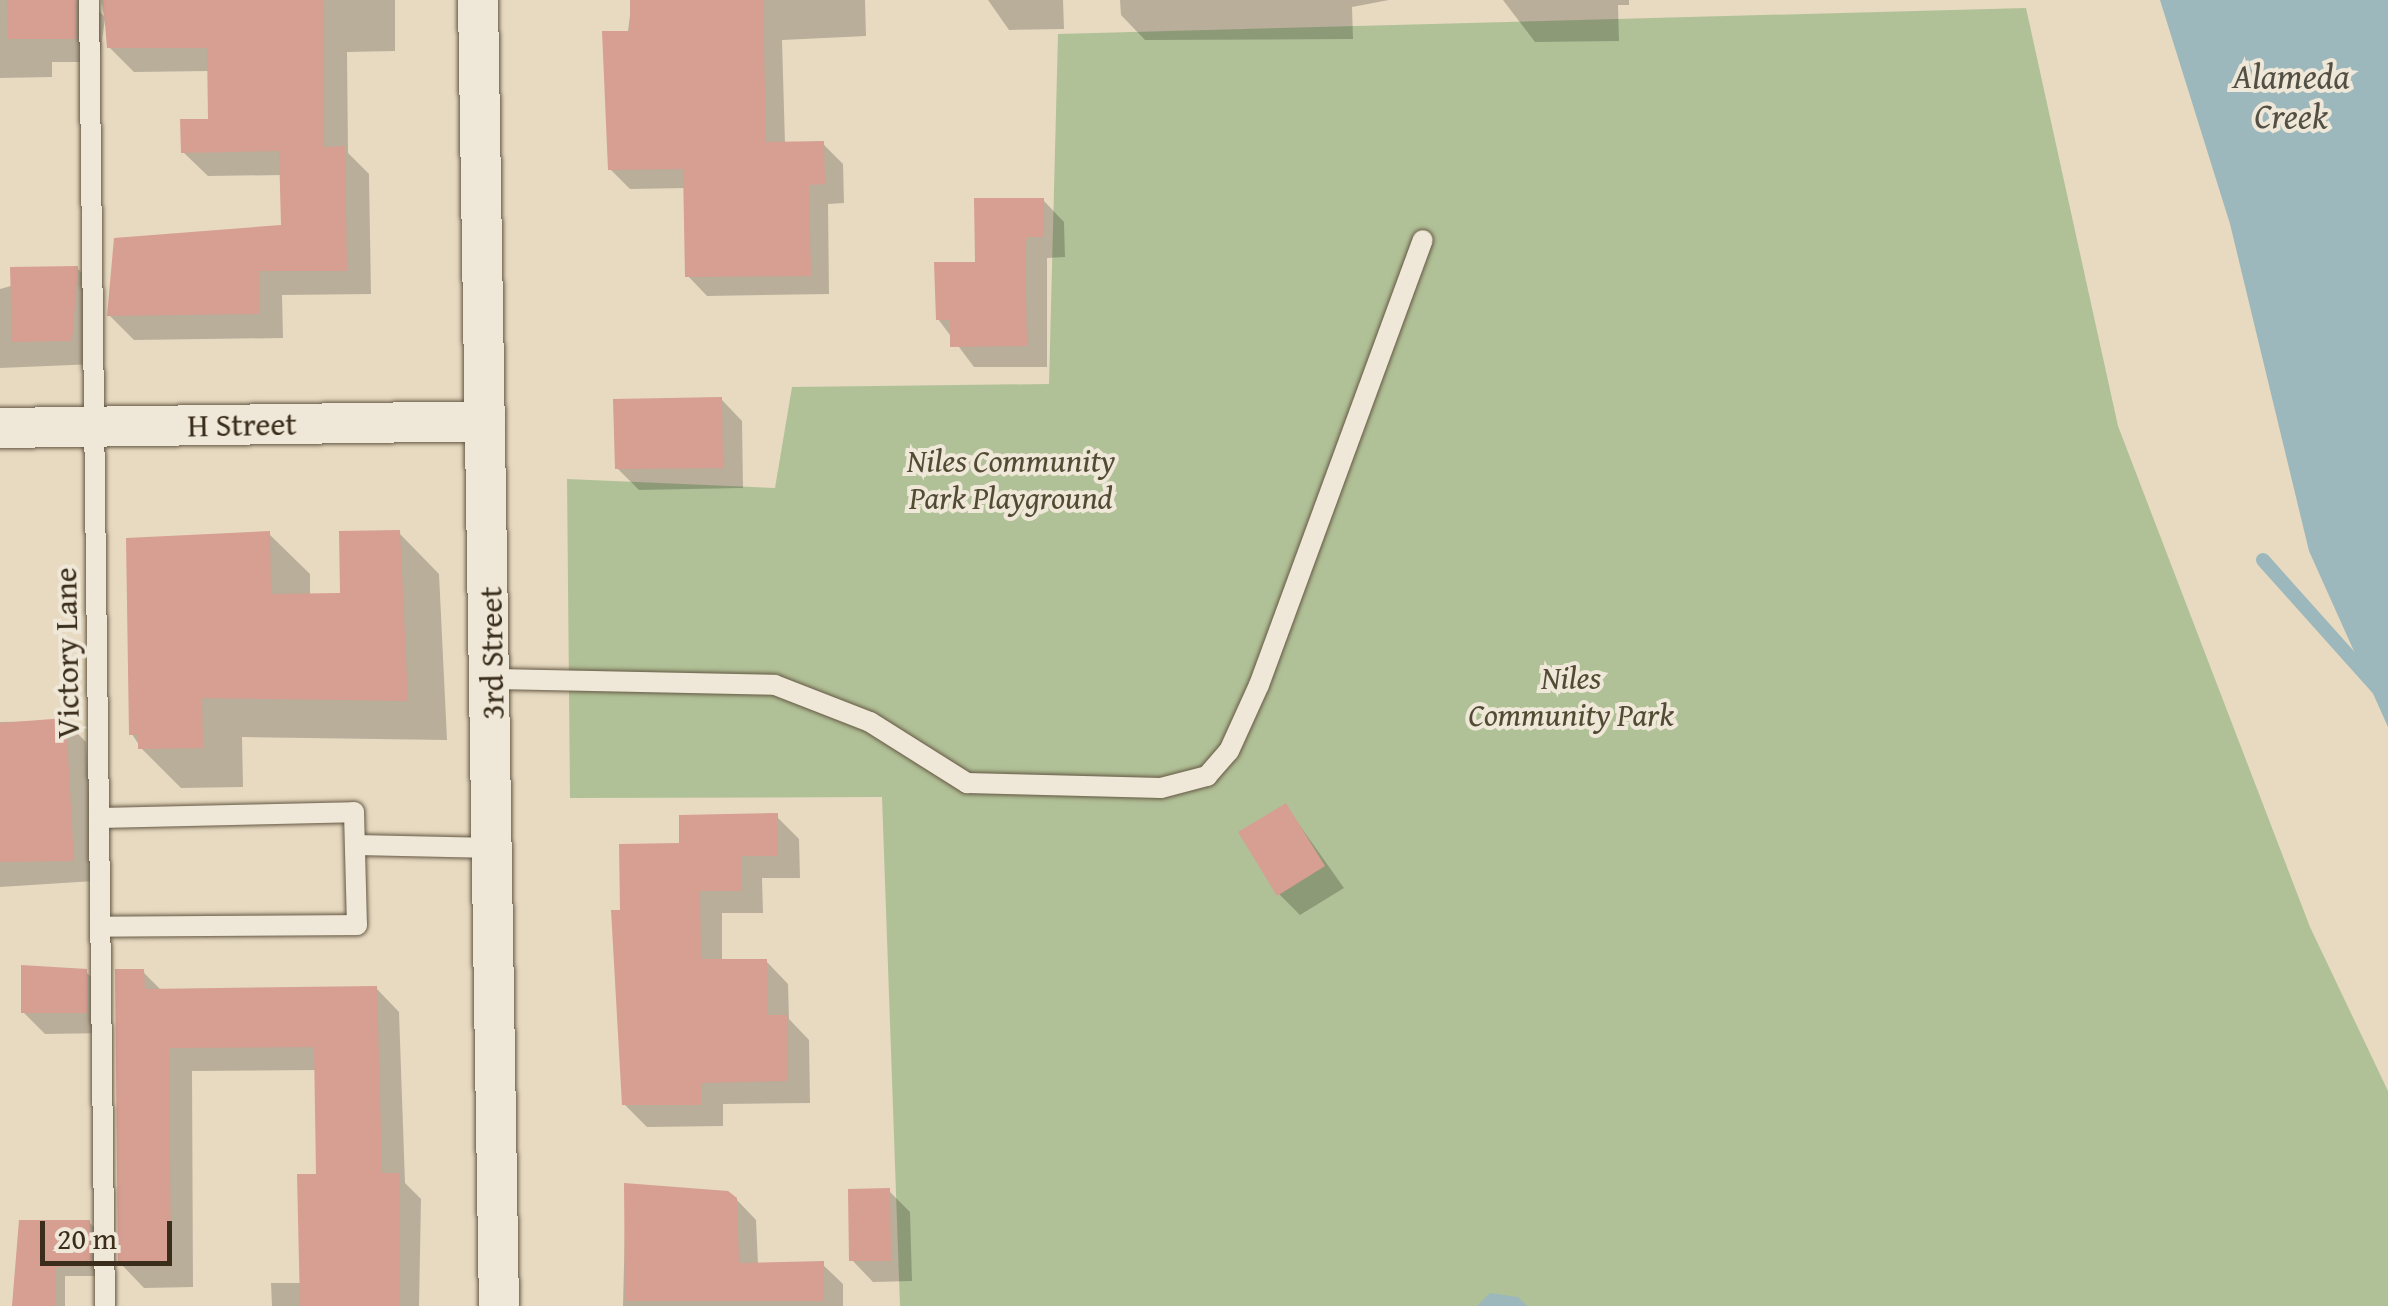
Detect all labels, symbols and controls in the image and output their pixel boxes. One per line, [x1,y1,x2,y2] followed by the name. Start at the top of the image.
[2232,55,2350,137] water label: Alameda Creek
[187,405,297,445] street label: H Street
[907,443,1115,518] park label: Niles Community Park Playground
[46,567,88,739] street label: Victory Lane
[472,586,512,720] street label: 3rd Street
[1468,660,1674,735] park label: Niles Community Park
[45,1201,178,1263] scale bar
[57,1216,117,1260] text: 20 m

